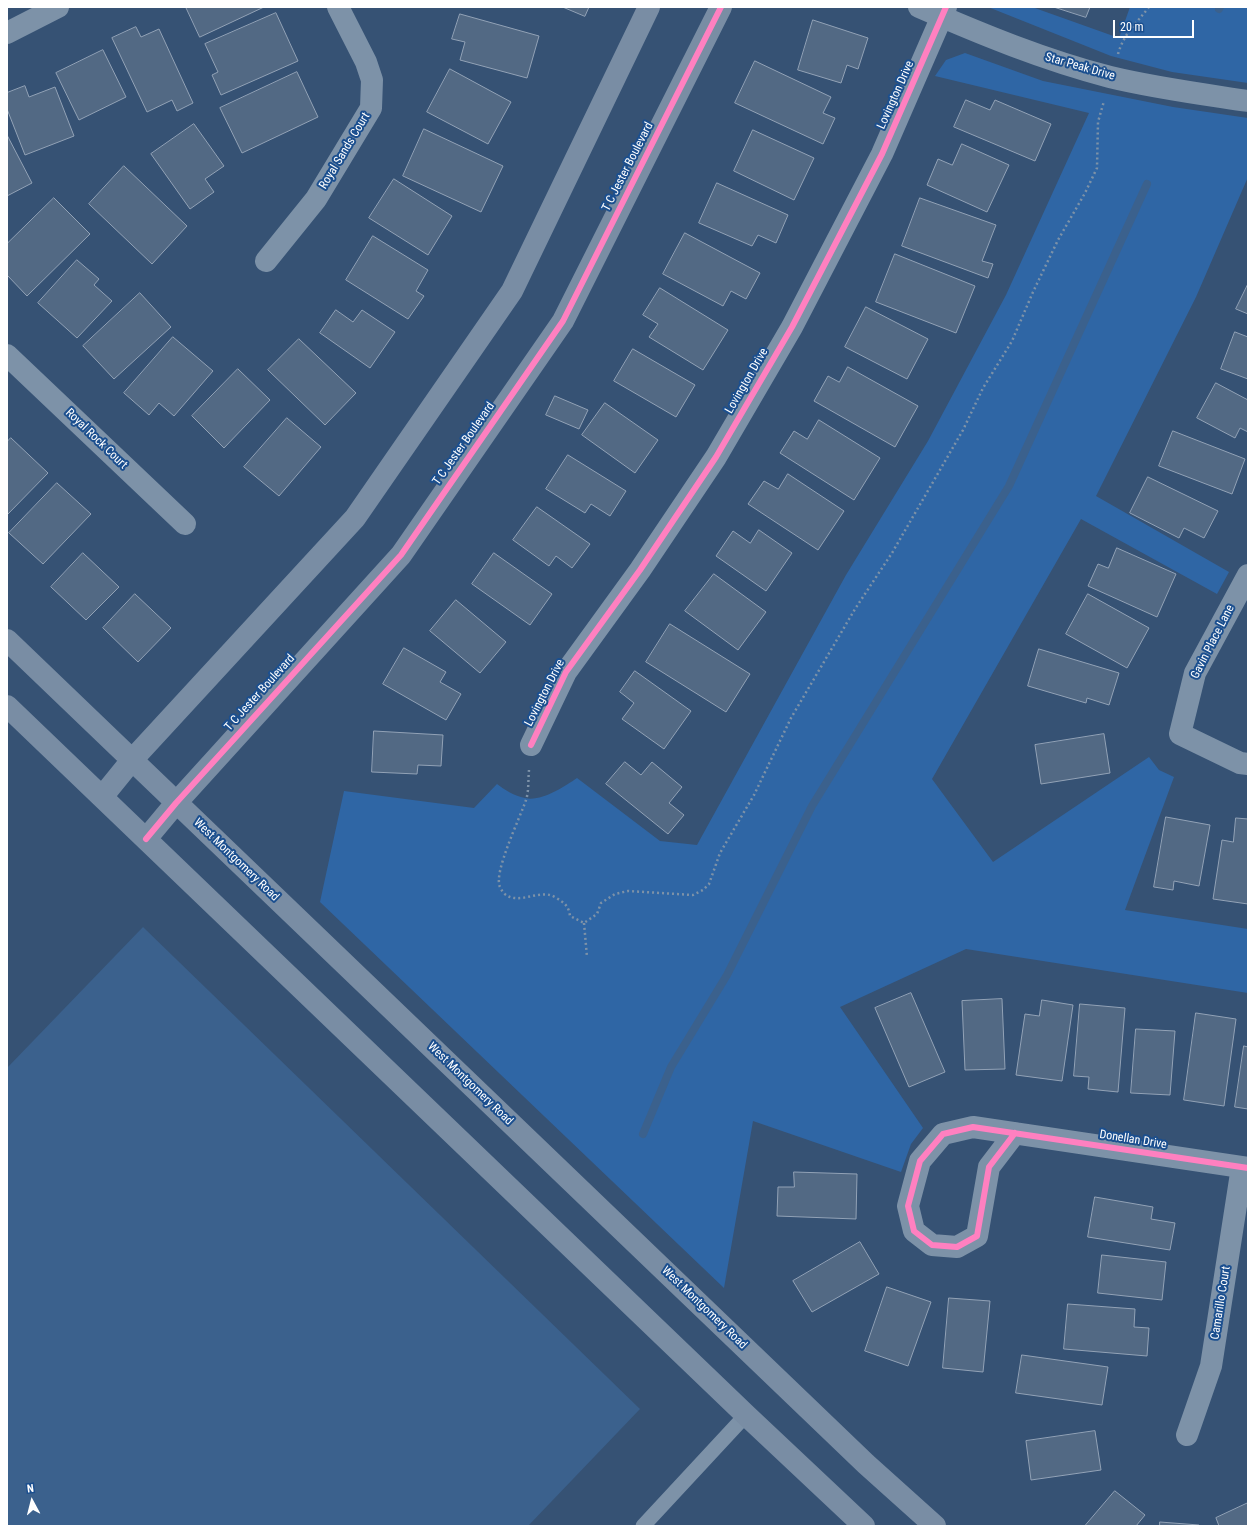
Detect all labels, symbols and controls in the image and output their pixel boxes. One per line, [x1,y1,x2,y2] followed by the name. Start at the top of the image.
[1115,12,1196,38] scale bar
[1120,20,1144,34] text: 20 m
[1043,50,1117,84] street label: Star Peak Drive
[875,59,917,131] street label: Lovington Drive
[317,110,373,192] street label: Royal Sands Court
[599,120,657,214] street label: T C Jester Boulevard
[722,346,772,416] street label: Lovington Drive
[430,400,498,488] street label: T C Jester Boulevard
[62,406,130,472] street label: Royal Rock Court
[1188,603,1238,681] street label: Gavin Place Lane
[222,652,298,734] street label: T C Jester Boulevard
[522,657,568,729] street label: Lovington Drive
[190,816,282,904] street label: West Montgomery Road
[424,1040,516,1128] street label: West Montgomery Road
[1098,1128,1168,1152] street label: Donellan Drive
[658,1264,750,1352] street label: West Montgomery Road
[1208,1265,1234,1341] street label: Camarillo Court
[12,1481,52,1521] north arrow
[26,1482,35,1495] text: N

